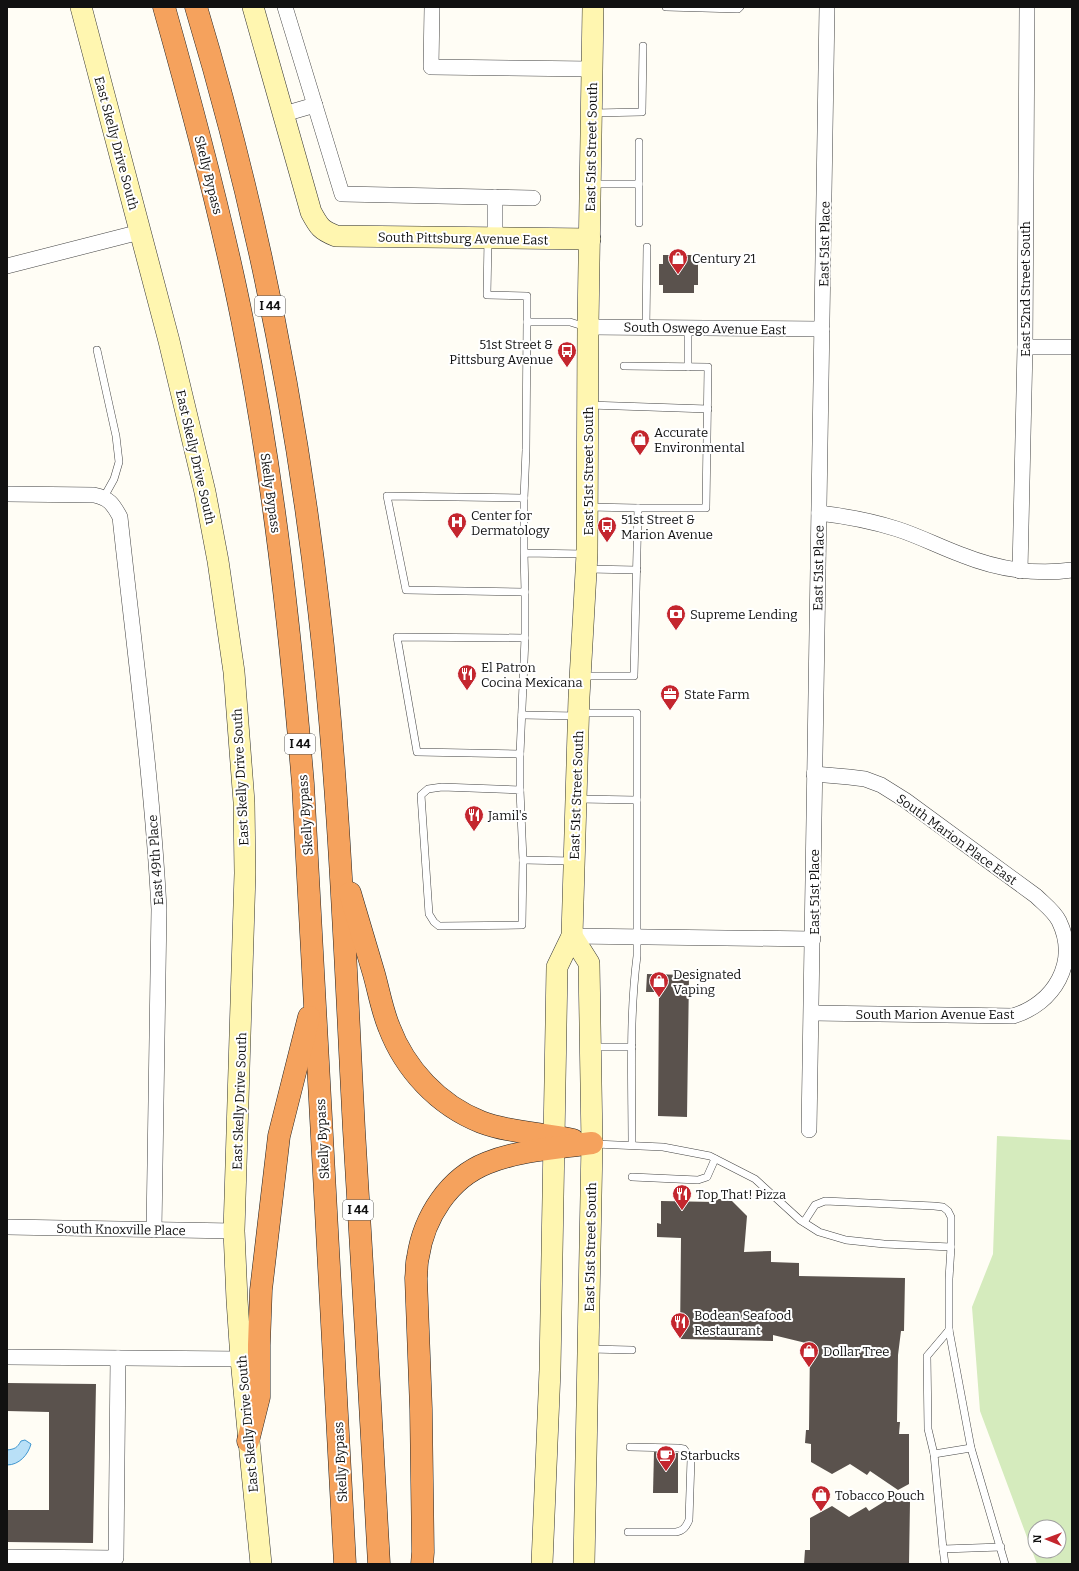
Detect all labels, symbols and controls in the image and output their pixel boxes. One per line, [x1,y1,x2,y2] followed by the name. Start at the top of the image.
[91,75,142,211] street label: East Skelly Drive South
[583,82,600,212] street label: East 51st Street South
[191,134,226,216] street label: Skelly Bypass
[816,201,833,287] street label: East 51st Place
[1018,221,1033,357] street label: East 52nd Street South
[378,230,549,247] street label: South Pittsburg Avenue East
[667,247,689,275] shop icon: Century 21
[692,251,757,266] place label: Century 21
[255,296,285,316] road number: I 44
[624,320,787,337] street label: South Oswego Avenue East
[449,337,553,367] place label: 51st Street & Pittsburg Avenue
[556,340,578,368] bus stop icon: 51st Street & Pittsburg Avenue
[173,388,218,526] street label: East Skelly Drive South
[581,406,596,536] street label: East 51st Street South
[654,425,745,455] place label: Accurate Environmental
[629,428,651,456] shop icon: Accurate Environmental
[257,452,284,534] street label: Skelly Bypass
[471,508,550,538] place label: Center for Dermatology
[446,511,468,539] hospital icon: Center for Dermatology
[621,512,713,542] place label: 51st Street & Marion Avenue
[596,515,618,543] bus stop icon: 51st Street & Marion Avenue
[810,525,827,611] street label: East 51st Place
[665,603,687,631] bank icon: Supreme Lending
[690,607,798,622] place label: Supreme Lending
[481,660,583,690] place label: El Patron Cocina Mexicana
[456,663,478,691] restaurant icon: El Patron Cocina Mexicana
[659,683,681,711] office icon: State Farm
[684,687,750,702] place label: State Farm
[229,708,252,846] street label: East Skelly Drive South
[567,730,586,860] street label: East 51st Street South
[285,734,315,754] road number: I 44
[295,774,316,856] street label: Skelly Bypass
[894,791,1020,888] street label: South Marion Place East
[463,804,485,832] restaurant icon: Jamil's
[487,808,527,823] place label: Jamil's
[145,814,166,906] street label: East 49th Place
[807,849,822,935] street label: East 51st Place
[673,967,742,997] place label: Designated Vaping
[648,970,670,998] shop icon: Designated Vaping
[856,1007,1015,1022] street label: South Marion Avenue East
[230,1032,249,1170] street label: East Skelly Drive South
[313,1098,332,1180] street label: Skelly Bypass
[582,1182,599,1312] street label: East 51st Street South
[671,1183,693,1211] restaurant icon: Top That! Pizza
[696,1187,786,1202] place label: Top That! Pizza
[343,1200,373,1220] road number: I 44
[56,1221,186,1238] street label: South Knoxville Place
[694,1308,792,1338] place label: Bodean Seafood Restaurant
[669,1311,691,1339] restaurant icon: Bodean Seafood Restaurant
[798,1340,820,1368] shop icon: Dollar Tree
[823,1344,889,1359] place label: Dollar Tree
[234,1355,261,1493] street label: East Skelly Drive South
[331,1421,350,1503] street label: Skelly Bypass
[655,1444,677,1472] cafe icon: Starbucks
[680,1448,740,1463] place label: Starbucks
[810,1484,832,1512] shop icon: Tobacco Pouch
[835,1488,925,1503] place label: Tobacco Pouch
[1027,1519,1067,1559] north arrow
[1031,1534,1044,1543] text: N

